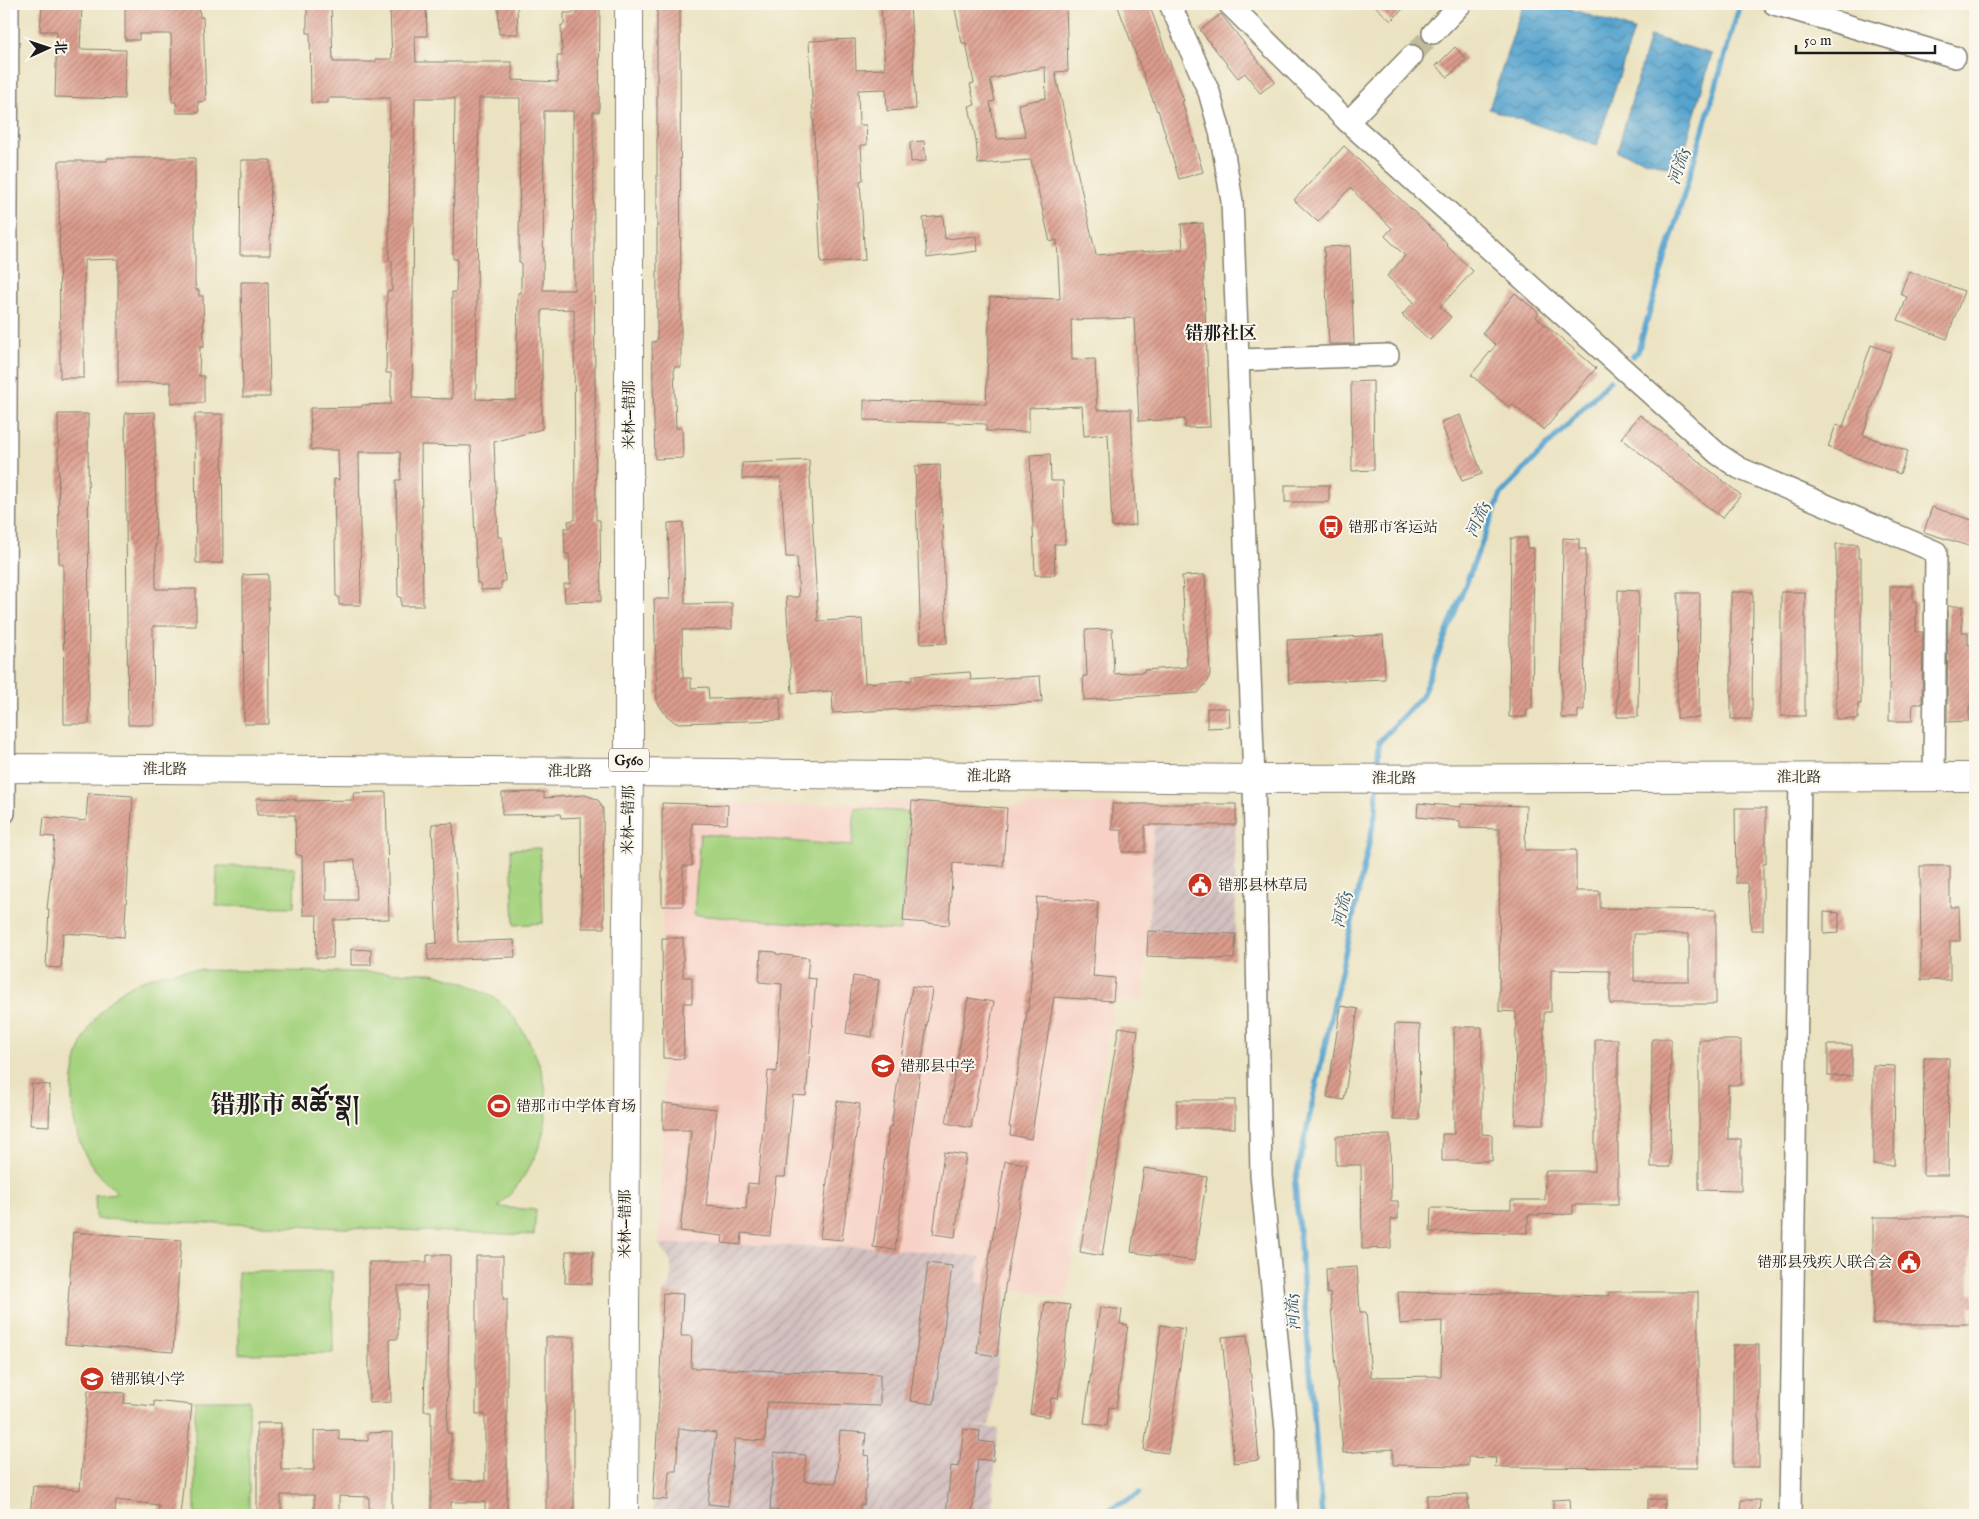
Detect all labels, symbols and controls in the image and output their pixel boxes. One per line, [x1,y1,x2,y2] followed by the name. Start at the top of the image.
[22,22,72,72] north arrow
[1796,22,1935,54] scale bar
[1804,31,1832,50] text: 50 m
[51,40,69,55] text: 北
[1665,145,1695,187] water label: 河流5
[1185,323,1257,346] district label: 错那社区
[620,380,639,450] street label: 米林—错那
[1462,498,1495,541] water label: 河流5
[1318,514,1344,540] bus stop icon: 错那市客运站
[1348,518,1438,537] place label: 错那市客运站
[609,748,649,772] road number: G560
[142,760,188,779] street label: 淮北路
[547,762,593,781] street label: 淮北路
[966,767,1012,786] street label: 淮北路
[1776,768,1822,787] street label: 淮北路
[1371,769,1417,788] street label: 淮北路
[618,785,639,855] street label: 米林—错那
[1187,872,1213,898] public building icon: 错那县林草局
[1218,876,1308,895] place label: 错那县林草局
[1329,889,1357,930] water label: 河流5
[870,1053,896,1079] school or university icon: 错那县中学
[900,1057,975,1076] place label: 错那县中学
[210,1083,360,1127] district label: 错那市 མཚོ་སྣ།
[486,1093,512,1119] sports icon: 错那市中学体育场
[516,1097,636,1116] place label: 错那市中学体育场
[616,1189,635,1259] street label: 米林—错那
[1896,1249,1922,1275] public building icon: 错那县残疾人联合会
[1757,1253,1892,1272] place label: 错那县残疾人联合会
[1282,1292,1306,1332] water label: 河流5
[79,1366,105,1392] school or university icon: 错那镇小学
[110,1370,185,1389] place label: 错那镇小学

